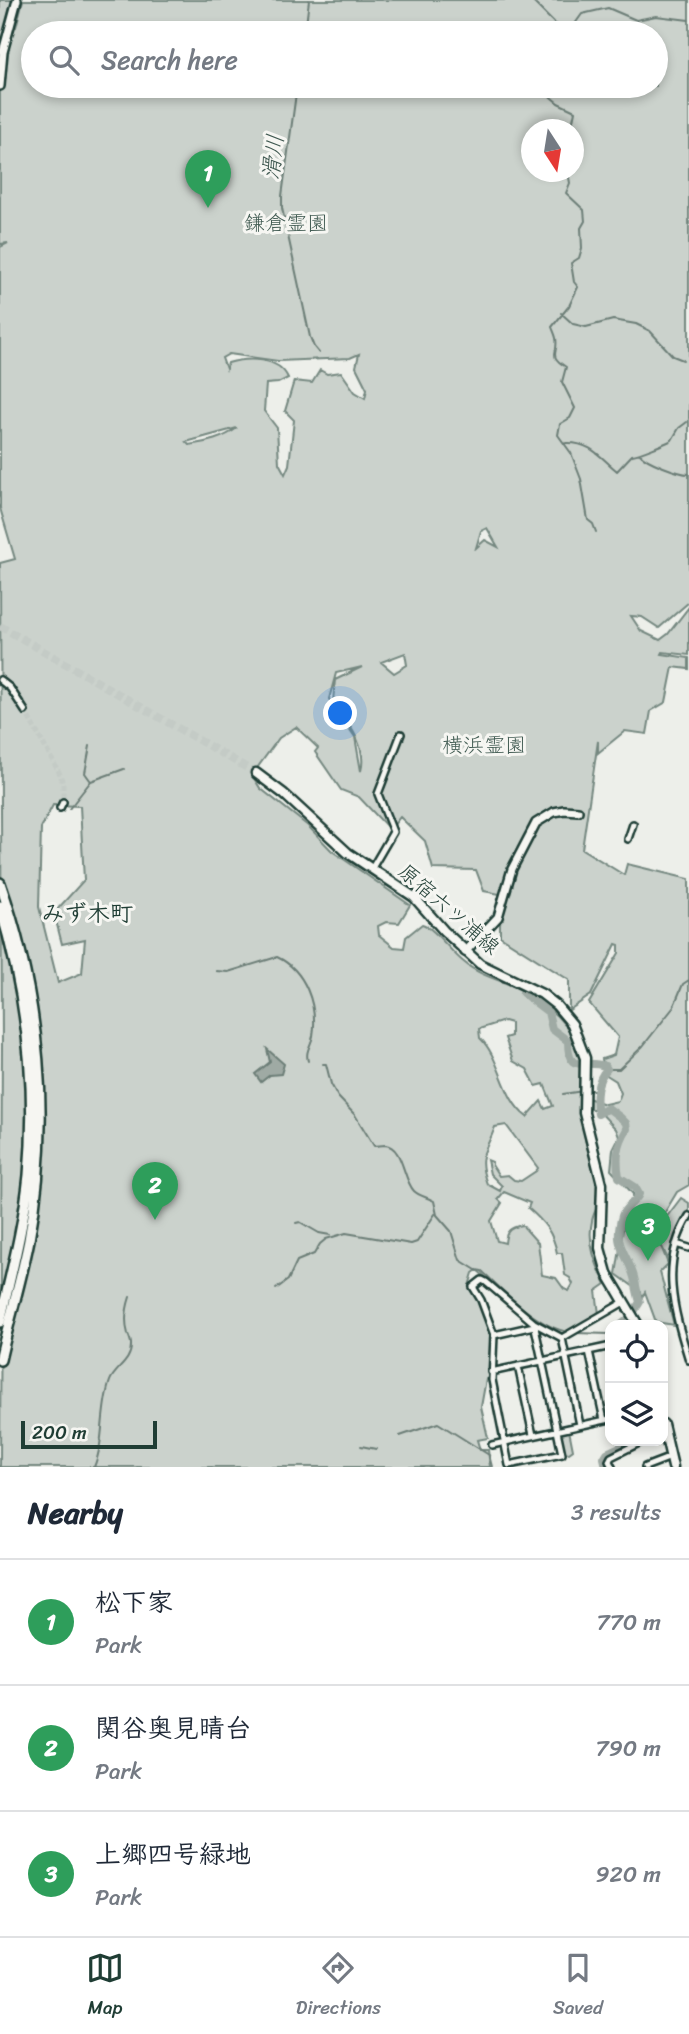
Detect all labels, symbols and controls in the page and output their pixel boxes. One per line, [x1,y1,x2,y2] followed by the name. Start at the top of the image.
[21,21,668,98] search box
[101,37,238,83] text: Search here
[45,41,83,79] icon: search
[521,119,584,182] north arrow
[250,132,296,182] water label: 滑川
[185,150,231,208] pin: 1
[244,204,328,242] park label: 鎌倉霊園
[323,696,357,730] your location
[442,726,526,764] park label: 横浜霊園
[389,853,509,965] street label: 原宿六ツ浦線
[41,893,133,934] district label: みず木町
[132,1162,178,1220] pin: 2
[625,1203,671,1261] pin: 3
[605,1320,668,1446] map controls
[605,1320,668,1383] button: locate
[605,1383,668,1446] button: layers
[32,1416,87,1449] text: 200 m
[21,1418,158,1450] scale bar
[28,1486,123,1540] text: Nearby
[571,1492,661,1533] text: 3 results
[95,1579,173,1625] text: 松下家
[46,1602,56,1643] text: 1
[597,1602,661,1643] text: 770 m
[95,1625,142,1666] text: Park
[95,1705,251,1751] text: 関谷奥見晴台
[44,1728,58,1769] text: 2
[596,1728,661,1769] text: 790 m
[95,1751,142,1792] text: Park
[95,1831,251,1877] text: 上郷四号緑地
[45,1854,57,1895] text: 3
[595,1854,661,1895] text: 920 m
[95,1877,142,1918] text: Park
[86,1949,124,2024] tab: Map
[296,1949,381,2024] tab: Directions
[553,1949,603,2024] tab: Saved

